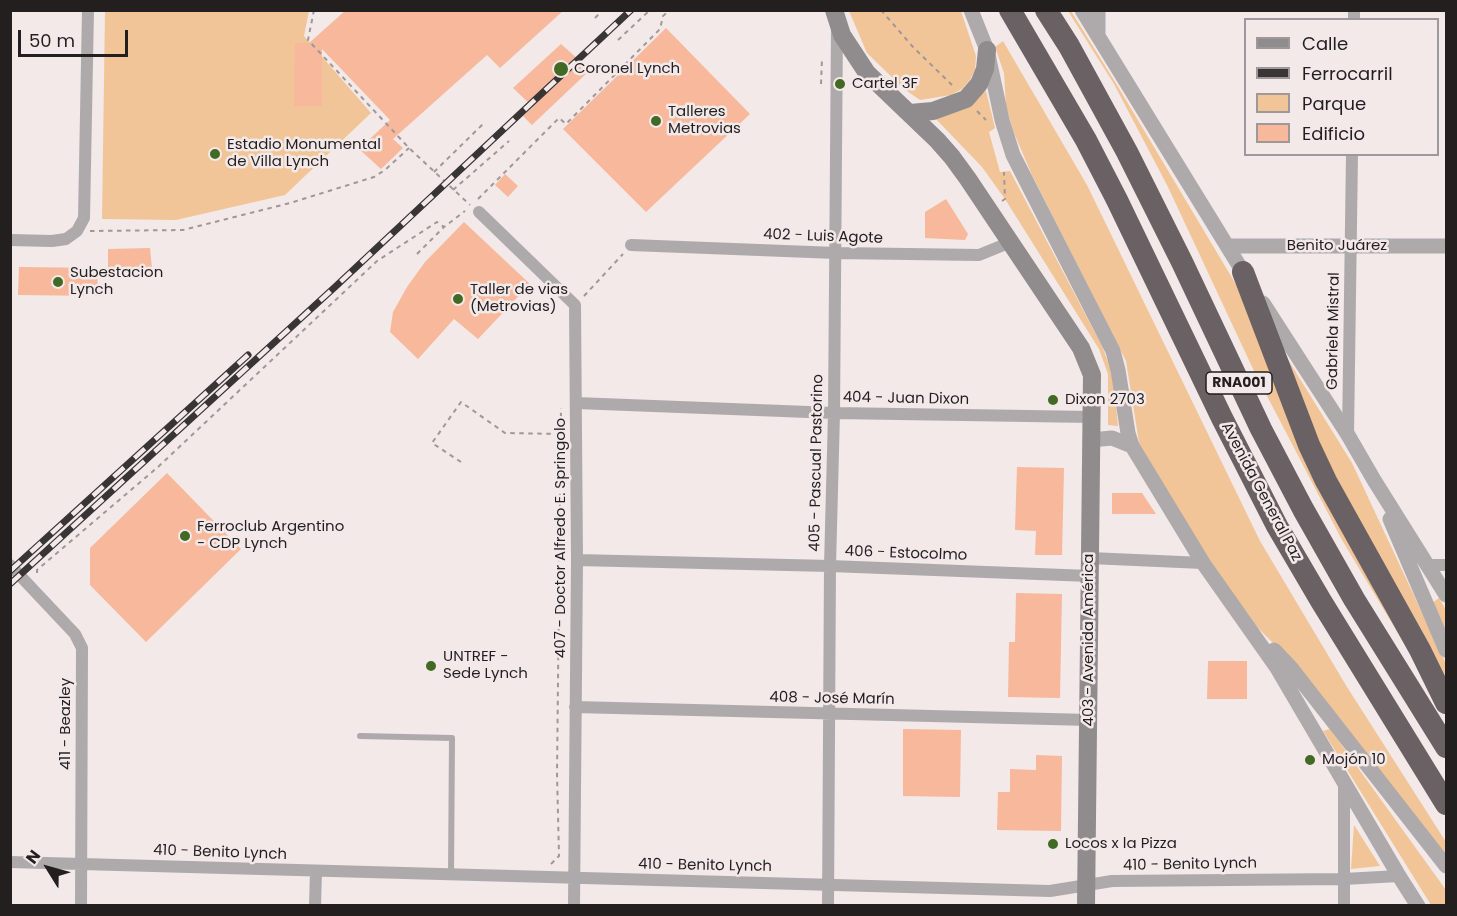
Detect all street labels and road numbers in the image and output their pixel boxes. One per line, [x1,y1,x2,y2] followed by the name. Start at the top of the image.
[763,226,883,248] street label: 402 - Luis Agote
[1287,237,1387,255] street label: Benito Juárez
[1324,272,1344,390] street label: Gabriela Mistral
[1206,372,1272,394] road number: RNA001
[806,374,828,552] street label: 405 - Pascual Pastorino
[843,389,969,409] street label: 404 - Juan Dixon
[552,418,570,658] street label: 407 - Doctor Alfredo E. Springolo
[1217,420,1305,564] street label: Avenida General Paz
[844,543,968,565] street label: 406 - Estocolmo
[1080,554,1098,726] street label: 403 - Avenida América
[57,678,75,770] street label: 411 - Beazley
[769,689,895,709] street label: 408 - José Marín
[153,842,287,864] street label: 410 - Benito Lynch
[1123,855,1257,875] street label: 410 - Benito Lynch
[638,856,772,876] street label: 410 - Benito Lynch

